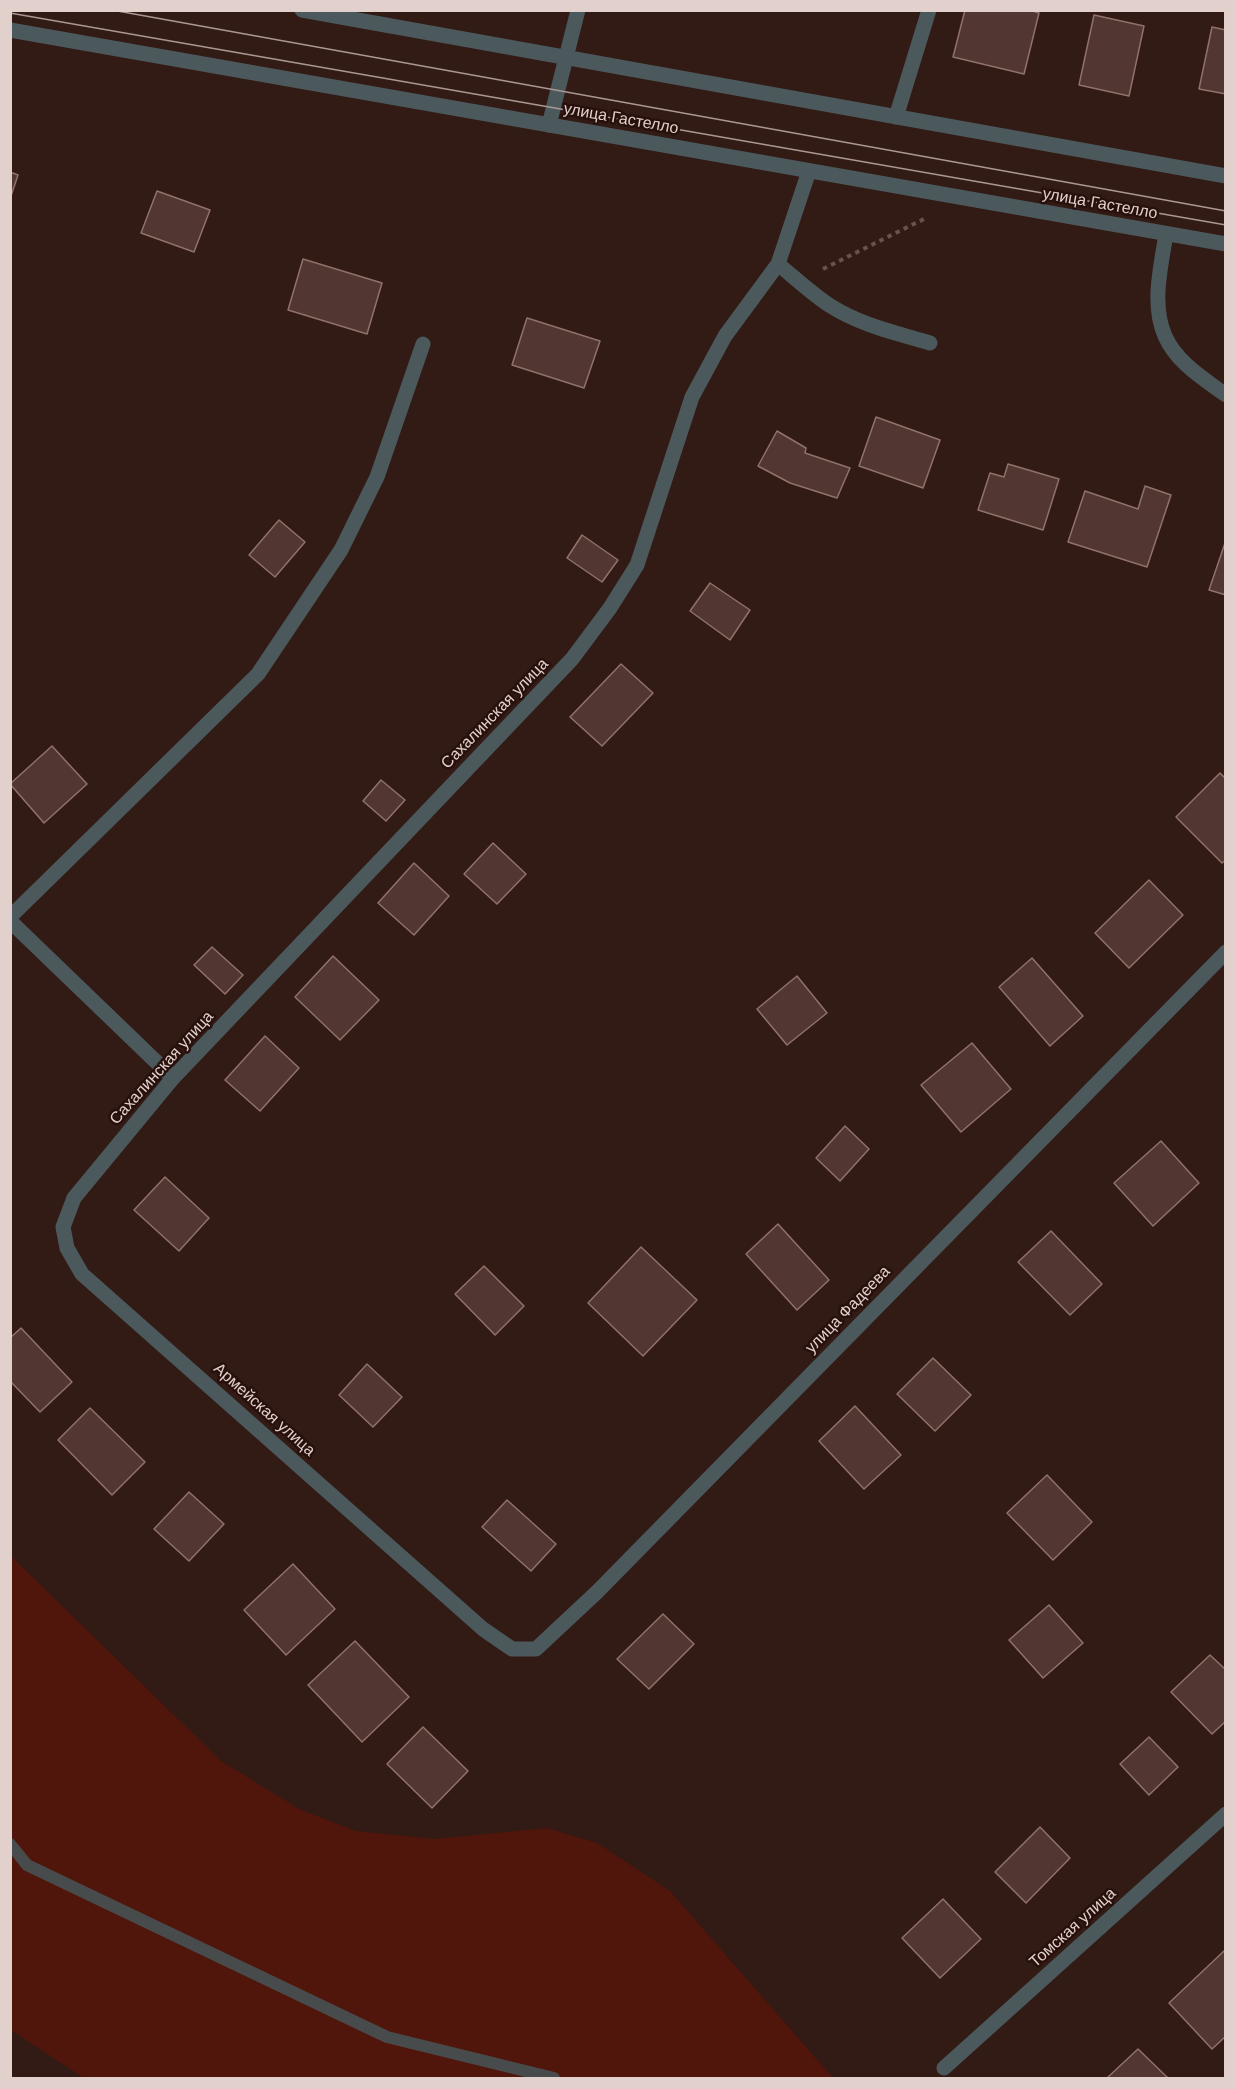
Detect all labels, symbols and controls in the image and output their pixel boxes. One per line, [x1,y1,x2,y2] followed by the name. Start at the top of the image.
[562,99,680,139] street label: улица Гастелло
[1041,184,1159,224] street label: улица Гастелло
[437,655,553,773] street label: Сахалинская улица
[106,1007,218,1129] street label: Сахалинская улица
[802,1262,894,1358] street label: улица Фадеева
[209,1359,319,1461] street label: Армейская улица
[1026,1884,1120,1972] street label: Томская улица

